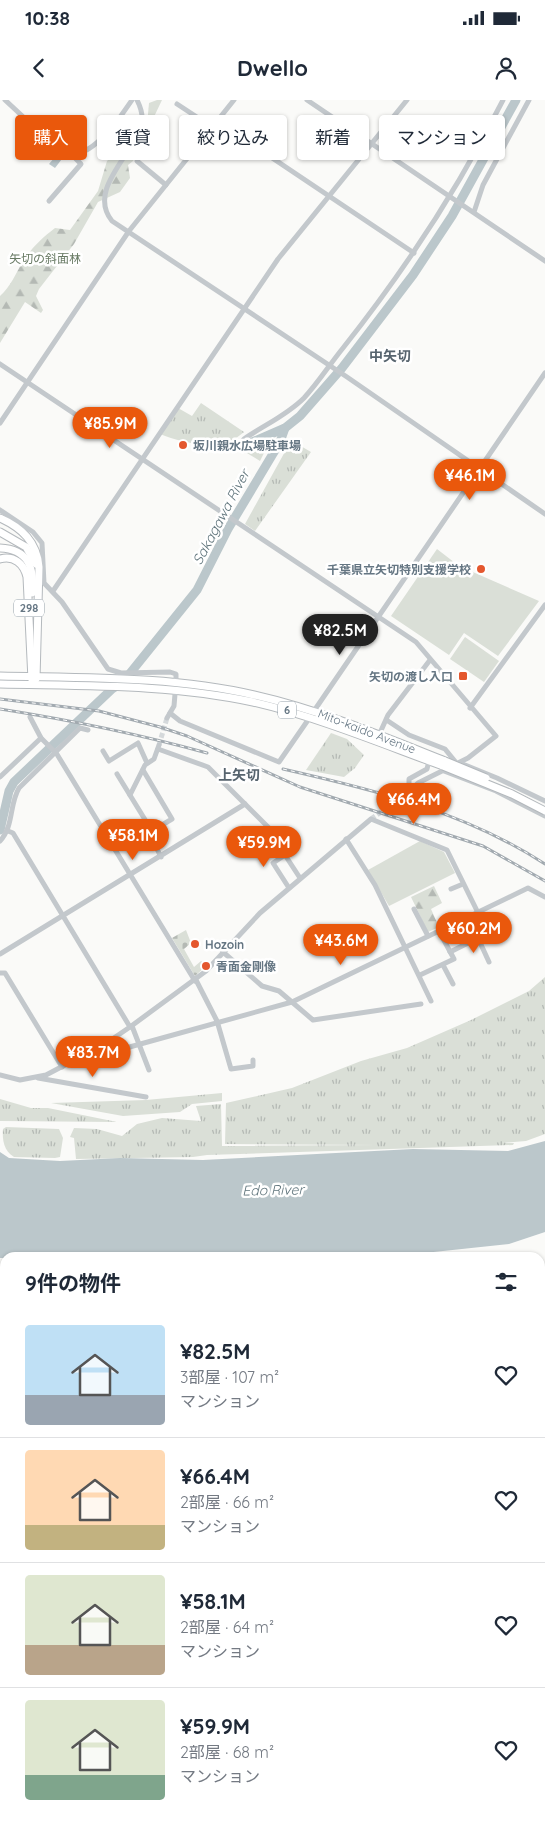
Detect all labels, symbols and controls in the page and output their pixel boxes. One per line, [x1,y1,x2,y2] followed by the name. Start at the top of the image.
[25,6,70,30] text: 10:38
[25,54,53,82] icon: back
[237,54,308,82] text: Dwello
[492,54,520,82] icon: person
[15,115,87,160] chip: 購入
[97,115,169,160] chip: 賃貸
[179,115,287,160] chip: 絞り込み
[297,115,369,160] chip: 新着
[379,115,505,160] chip: マンション
[9,251,81,266] park label: 矢切の斜面林
[369,347,411,365] district label: 中矢切
[69,406,151,449] pin: ¥85.9M
[83,413,137,433] text: ¥85.9M
[193,438,301,453] place label: 坂川親水広場駐車場
[177,439,189,451] marker: 坂川親水広場駐車場
[429,458,511,501] pin: ¥46.1M
[188,465,254,568] water label: Sakagawa River
[445,465,495,485] text: ¥46.1M
[327,562,471,577] place label: 千葉県立矢切特別支援学校
[475,563,487,575] marker: 千葉県立矢切特別支援学校
[14,599,44,616] road number: 298
[299,614,381,656] pin: ¥82.5M
[313,620,367,640] text: ¥82.5M
[369,669,453,684] place label: 矢切の渡し入口
[457,670,469,682] marker: 矢切の渡し入口
[278,702,296,718] road number: 6
[316,705,418,757] street label: Mito-kaido Avenue
[218,766,260,784] district label: 上矢切
[373,782,455,825] pin: ¥66.4M
[387,789,441,809] text: ¥66.4M
[92,818,174,861] pin: ¥58.1M
[108,825,158,845] text: ¥58.1M
[223,826,305,868] pin: ¥59.9M
[237,832,291,852] text: ¥59.9M
[433,912,515,954] pin: ¥60.2M
[447,918,501,938] text: ¥60.2M
[300,924,382,966] pin: ¥43.6M
[314,930,368,950] text: ¥43.6M
[205,937,244,952] place label: Hozoin
[189,938,201,950] marker: Hozoin
[216,959,276,974] place label: 青面金剛像
[200,960,212,972] marker: 青面金剛像
[52,1036,134,1078] pin: ¥83.7M
[67,1042,119,1062] text: ¥83.7M
[242,1180,306,1200] water label: Edo River
[492,1268,520,1296] icon: filters
[25,1270,121,1296] text: 9件の物件
[180,1338,251,1364] text: ¥82.5M
[65,1345,125,1405] icon: home
[492,1361,520,1389] icon: heart
[180,1367,279,1387] text: 3部屋 · 107 m²
[180,1391,260,1411] text: マンション
[180,1463,250,1489] text: ¥66.4M
[65,1470,125,1530] icon: home
[492,1486,520,1514] icon: heart
[180,1492,274,1512] text: 2部屋 · 66 m²
[180,1516,260,1536] text: マンション
[180,1588,246,1614] text: ¥58.1M
[65,1595,125,1655] icon: home
[492,1611,520,1639] icon: heart
[180,1617,274,1637] text: 2部屋 · 64 m²
[180,1641,260,1661] text: マンション
[180,1713,250,1739] text: ¥59.9M
[65,1720,125,1780] icon: home
[492,1736,520,1764] icon: heart
[180,1742,274,1762] text: 2部屋 · 68 m²
[180,1766,260,1786] text: マンション

